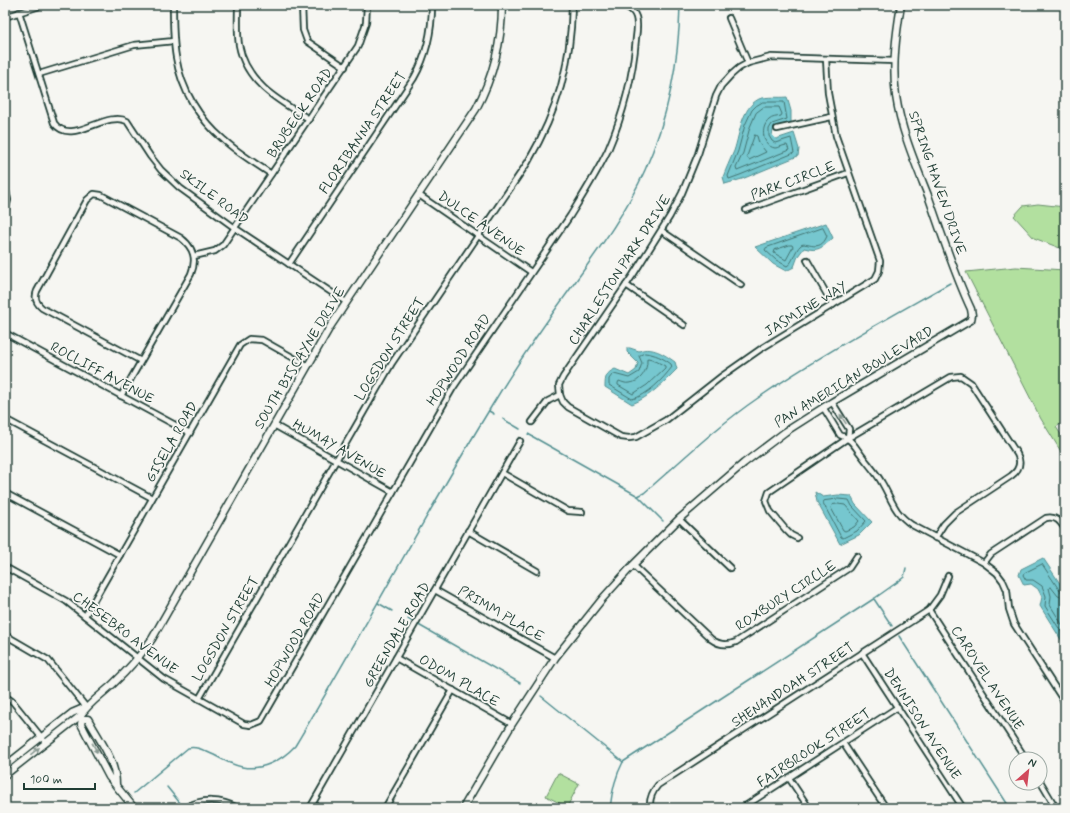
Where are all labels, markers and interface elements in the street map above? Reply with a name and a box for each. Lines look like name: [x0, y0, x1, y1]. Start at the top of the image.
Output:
street label: BRUBECK ROAD: [263, 64, 337, 162]
street label: FLORIBANNA STREET: [315, 68, 411, 198]
street label: SPRING HAVEN DRIVE: [904, 109, 970, 257]
street label: PARK CIRCLE: [748, 157, 838, 205]
street label: SKILE ROAD: [176, 165, 252, 229]
street label: DULCE AVENUE: [434, 187, 528, 261]
street label: CHARLESTON PARK DRIVE: [565, 191, 676, 349]
street label: JASMINE WAY: [761, 277, 851, 341]
street label: SOUTH BISCAYNE DRIVE: [250, 283, 350, 432]
street label: LOGSDON STREET: [351, 294, 429, 404]
street label: HOPWOOD ROAD: [423, 311, 495, 409]
street label: PAN AMERICAN BOULEVARD: [771, 322, 937, 432]
street label: ROCLIFF AVENUE: [47, 338, 157, 408]
street label: GISELA ROAD: [142, 398, 202, 486]
one-way arrow: [839, 413, 846, 425]
street label: HUMAY AVENUE: [289, 415, 389, 483]
street label: ROXBURY CIRCLE: [732, 557, 840, 635]
street label: LOGSDON STREET: [189, 573, 263, 685]
street label: GREENDALE ROAD: [359, 579, 435, 691]
street label: PRIMM PLACE: [455, 582, 547, 646]
street label: CHESEBRO AVENUE: [69, 588, 181, 678]
street label: HOPWOOD ROAD: [261, 590, 329, 690]
street label: CAROVEL AVENUE: [947, 622, 1027, 734]
street label: SHENANDOAH STREET: [728, 639, 858, 731]
street label: ODOM PLACE: [415, 651, 503, 711]
street label: DENNISON AVENUE: [879, 665, 965, 783]
street label: FAIRBROOK STREET: [754, 704, 874, 792]
one-way arrow: [91, 742, 98, 754]
one-way arrow: [30, 747, 41, 755]
north arrow: [1008, 751, 1048, 791]
text: N: [1026, 755, 1039, 771]
scale bar: [24, 765, 95, 791]
text: 100 m: [30, 772, 62, 788]

